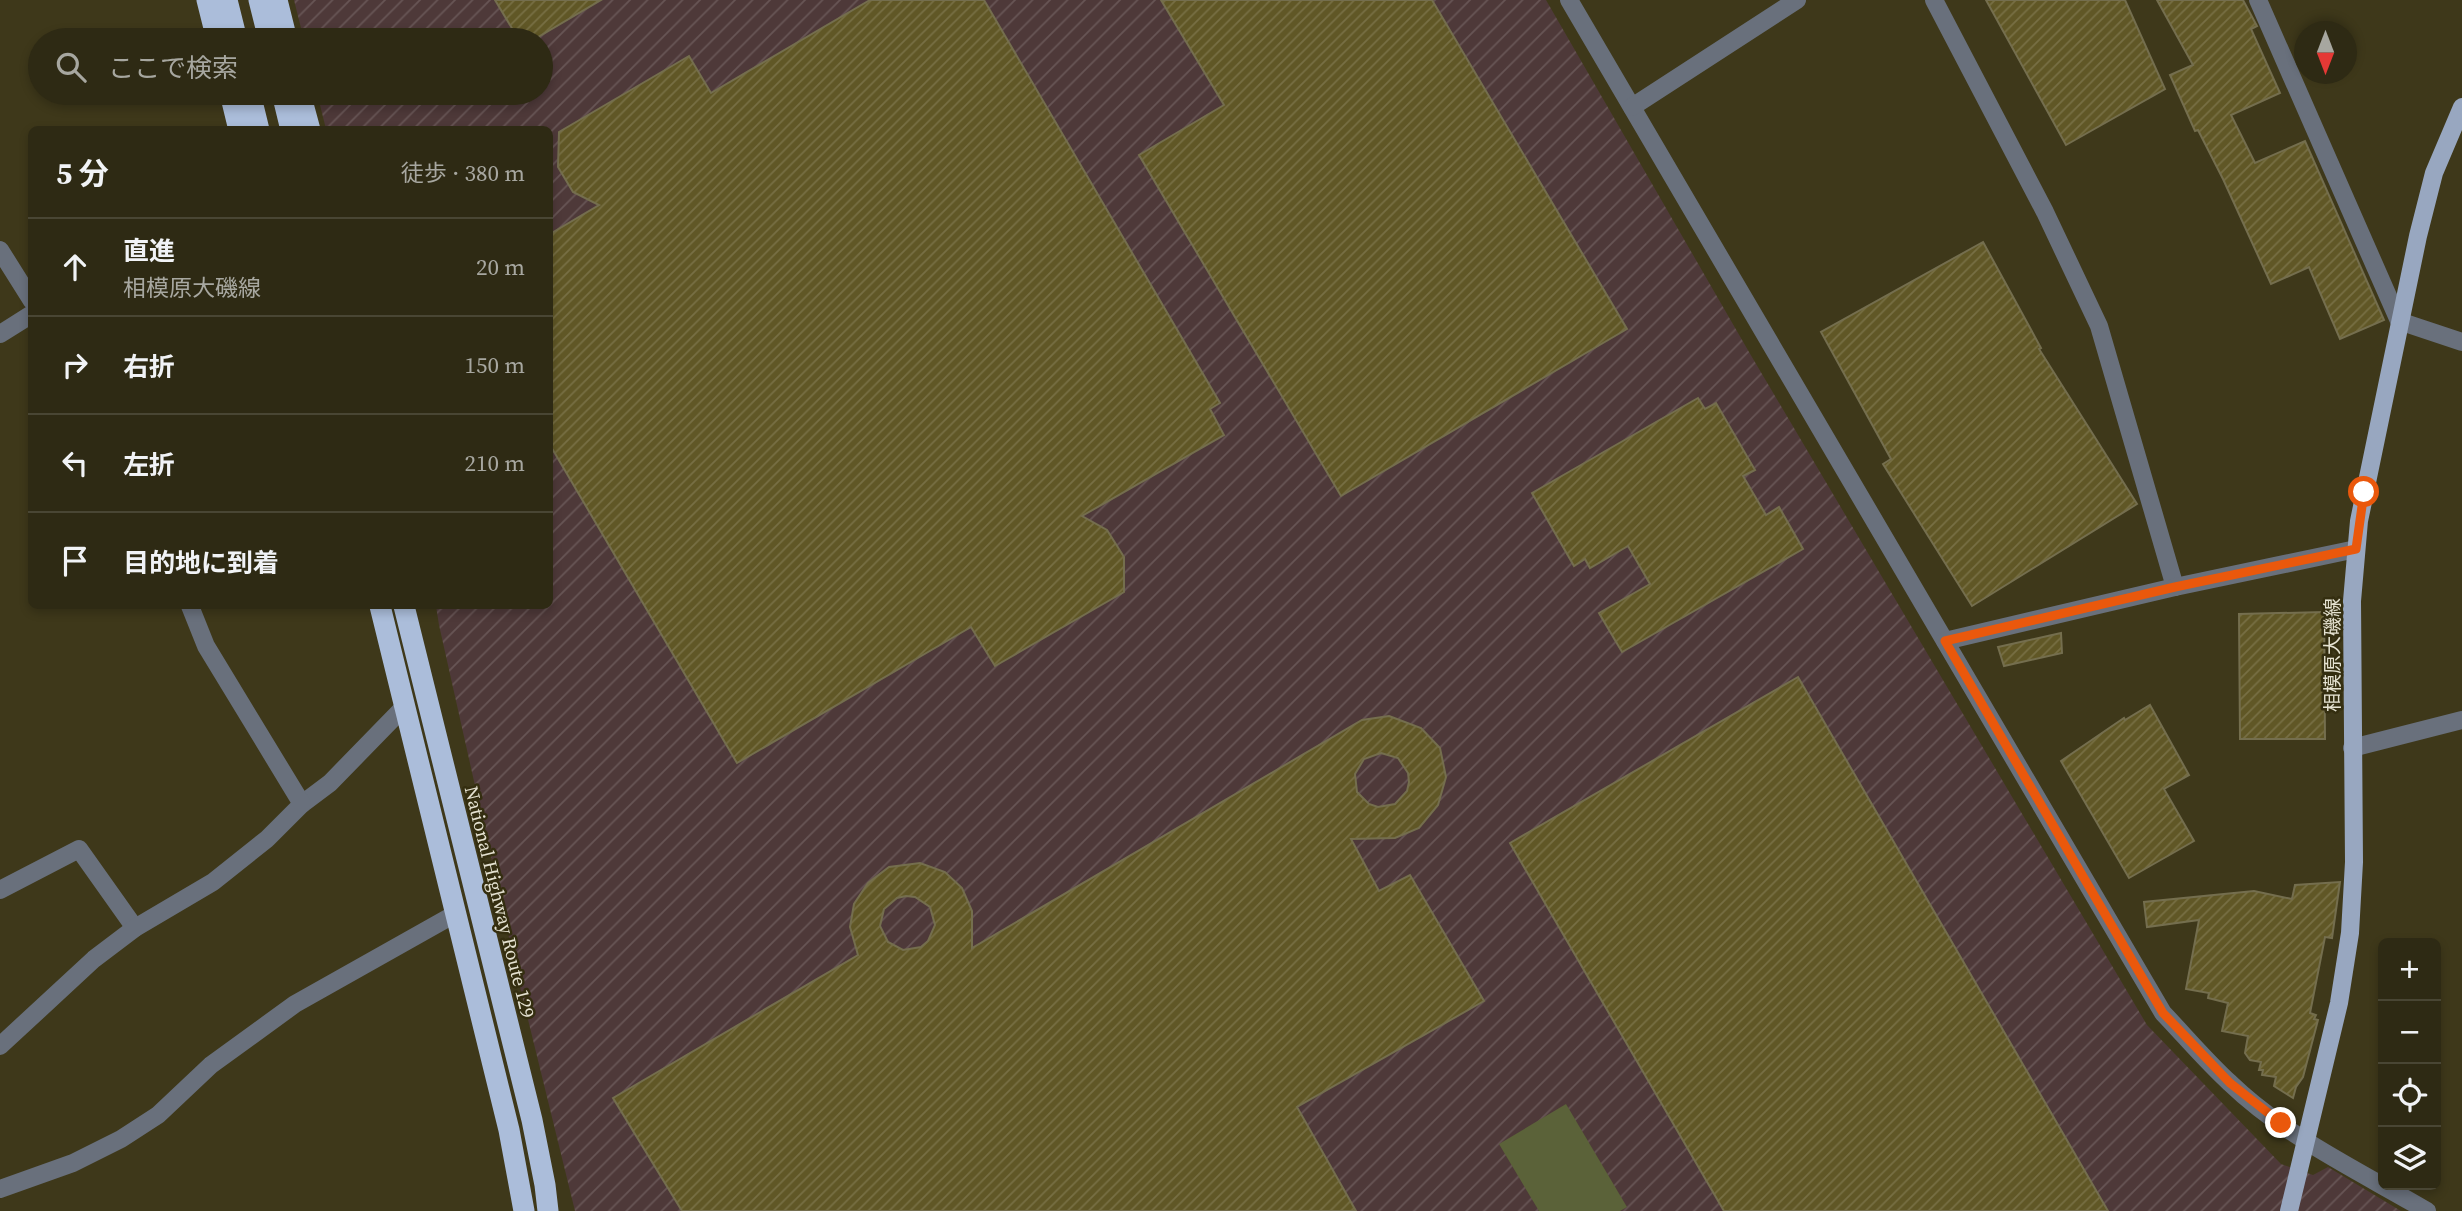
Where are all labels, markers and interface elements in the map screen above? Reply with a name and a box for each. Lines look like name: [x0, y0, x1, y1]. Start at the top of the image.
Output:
north arrow: [2294, 21, 2357, 84]
search box: [28, 28, 553, 105]
icon: search: [52, 48, 90, 86]
text: ここで検索: [108, 50, 238, 86]
text: 5 分: [56, 153, 109, 194]
text: 徒歩 · 380 m: [401, 157, 525, 189]
text: 直進: [123, 233, 175, 269]
icon: ahead: [56, 248, 94, 286]
text: 20 m: [476, 251, 525, 283]
text: 相模原大磯線: [123, 272, 261, 304]
icon: right: [56, 346, 94, 384]
text: 右折: [123, 349, 175, 385]
text: 150 m: [464, 349, 525, 381]
icon: left: [56, 444, 94, 482]
text: 左折: [123, 447, 175, 483]
text: 210 m: [464, 447, 525, 479]
route start: [2348, 476, 2379, 507]
icon: arrive: [56, 542, 94, 580]
text: 目的地に到着: [123, 545, 279, 581]
street label: 相模原大磯線: [2319, 598, 2345, 712]
street label: National Highway Route 129: [459, 783, 541, 1021]
map controls: [2378, 938, 2441, 1190]
button: +: [2378, 938, 2441, 1001]
button: −: [2378, 1001, 2441, 1064]
button: locate: [2378, 1064, 2441, 1127]
route end: [2265, 1107, 2296, 1138]
button: layers: [2378, 1127, 2441, 1190]

